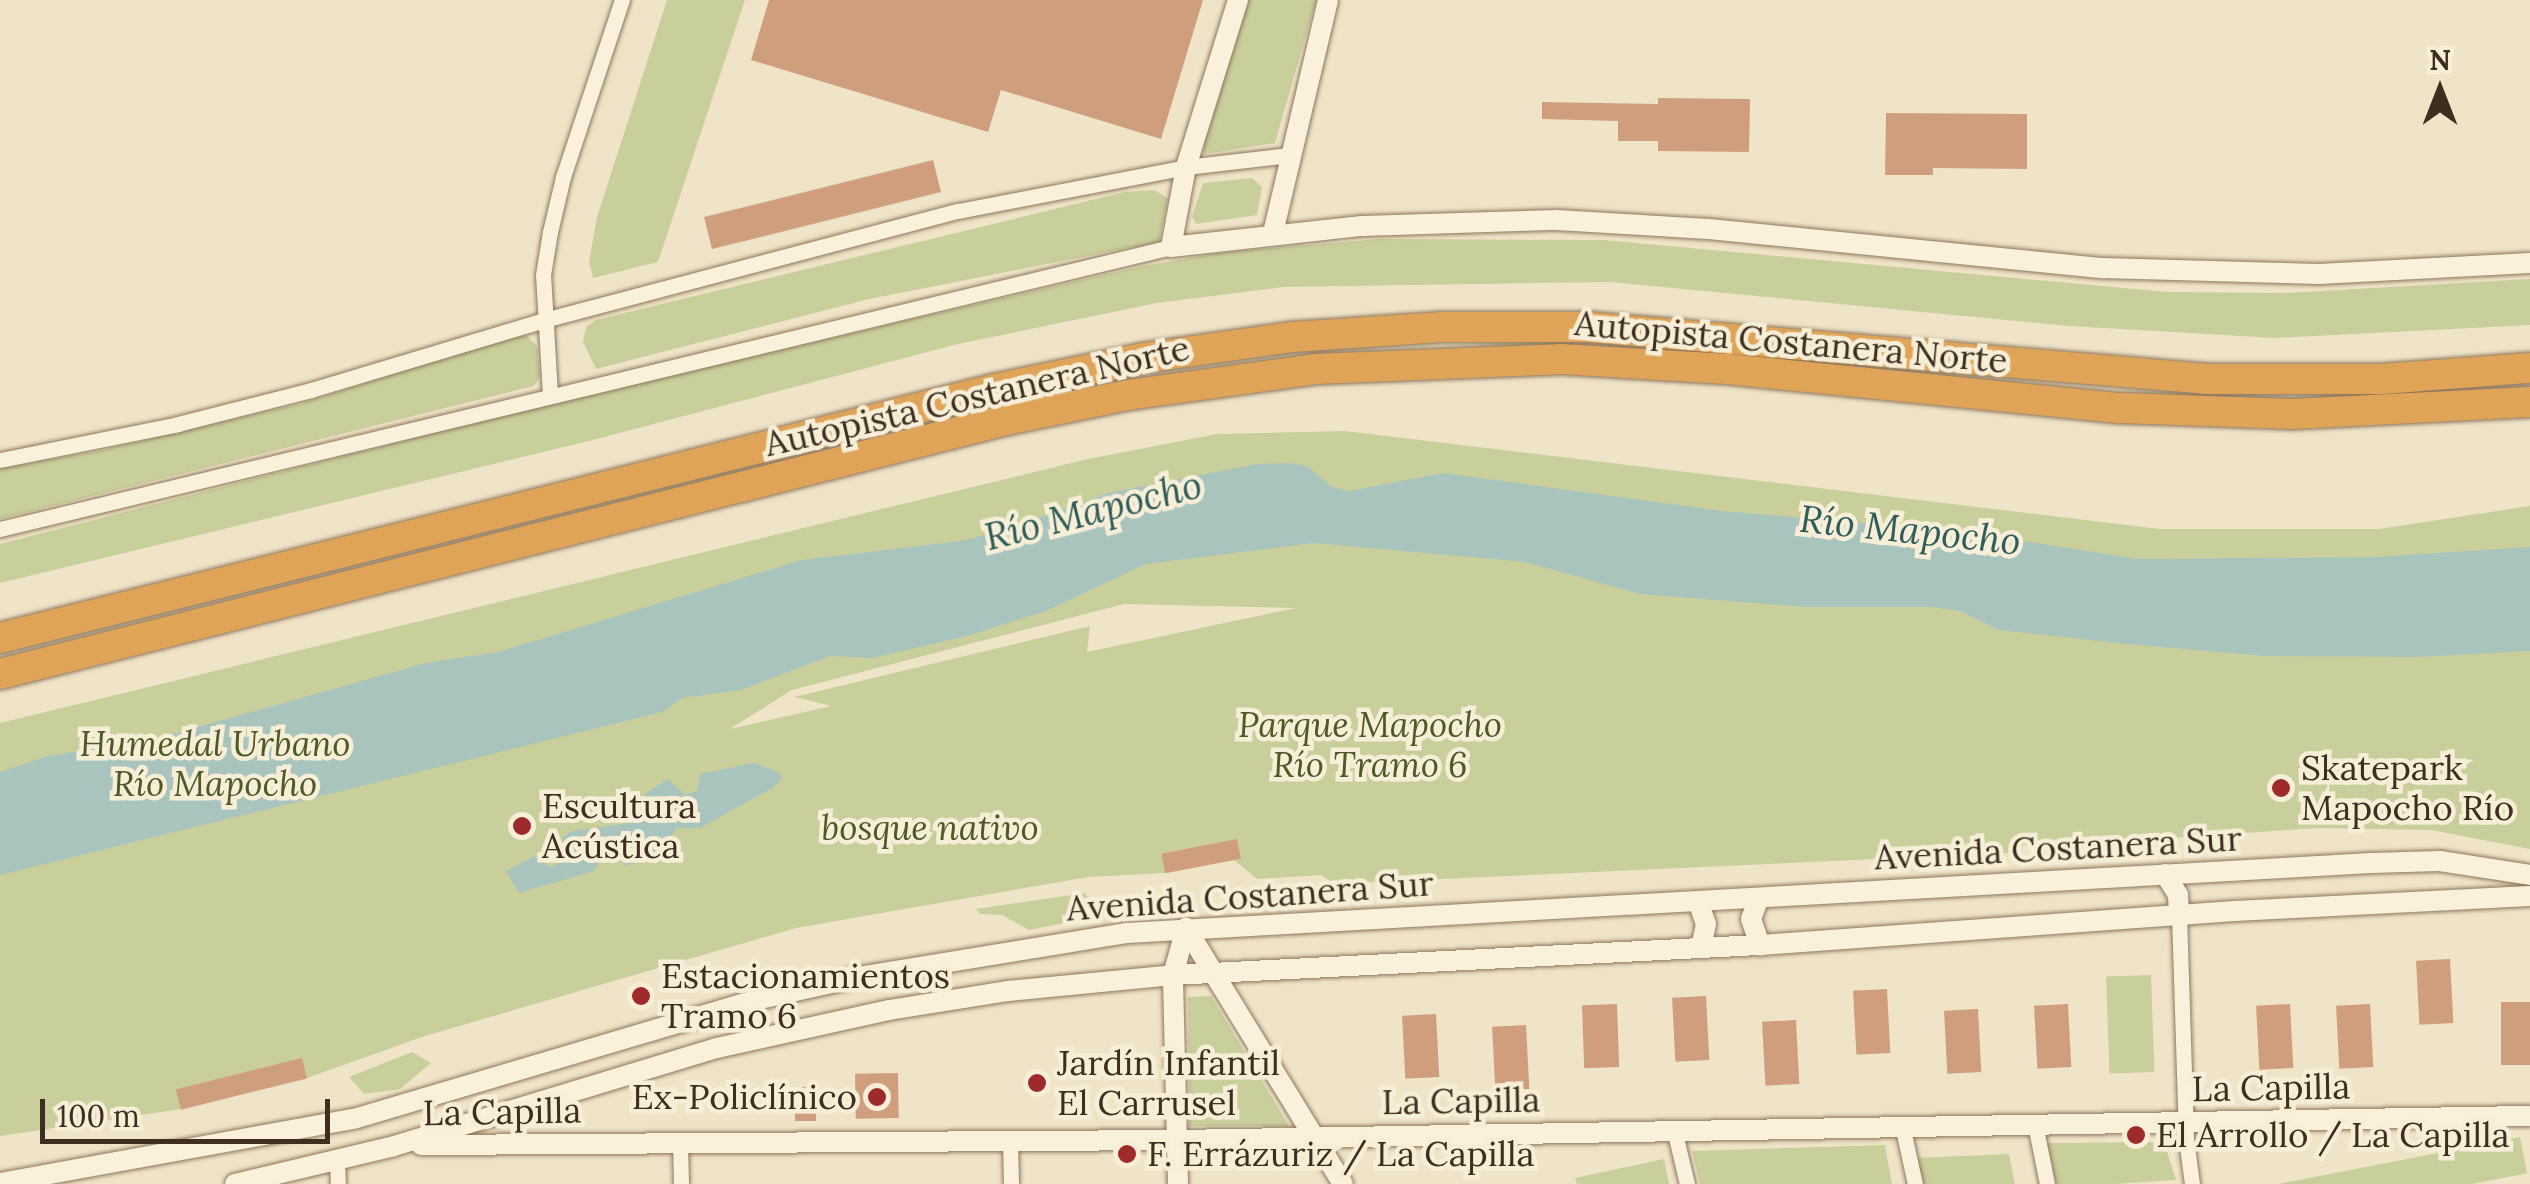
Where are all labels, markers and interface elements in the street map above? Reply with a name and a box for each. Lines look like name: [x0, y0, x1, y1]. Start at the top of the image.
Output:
north arrow: [2390, 40, 2490, 140]
text: N: [2429, 42, 2451, 78]
street label: Autopista Costanera Norte: [1573, 302, 2009, 382]
street label: Autopista Costanera Norte: [761, 327, 1193, 465]
water label: Río Mapocho: [980, 462, 1206, 560]
water label: Río Mapocho: [1797, 496, 2023, 564]
park label: Parque Mapocho Río Tramo 6: [1238, 704, 1502, 786]
park label: Humedal Urbano Río Mapocho: [79, 723, 351, 805]
place label: Skatepark Mapocho Río: [2301, 747, 2514, 829]
marker: Skatepark Mapocho Río: [2270, 777, 2292, 799]
place label: Escultura Acústica: [542, 785, 696, 867]
park label: bosque nativo: [821, 807, 1039, 849]
marker: Escultura Acústica: [511, 815, 533, 837]
street label: Avenida Costanera Sur: [1873, 817, 2243, 879]
street label: Avenida Costanera Sur: [1065, 862, 1435, 930]
place label: Estacionamientos Tramo 6: [661, 955, 950, 1037]
marker: Estacionamientos Tramo 6: [630, 985, 652, 1007]
place label: Jardín Infantil El Carrusel: [1057, 1042, 1280, 1124]
street label: La Capilla: [2191, 1066, 2351, 1110]
marker: Jardín Infantil El Carrusel: [1026, 1072, 1048, 1094]
place label: Ex-Policlínico: [632, 1076, 857, 1118]
scale bar: [45, 1079, 335, 1141]
street label: La Capilla: [1381, 1079, 1541, 1123]
marker: Ex-Policlínico: [866, 1086, 888, 1108]
street label: La Capilla: [422, 1090, 582, 1134]
text: 100 m: [57, 1097, 140, 1135]
place label: El Arrollo / La Capilla: [2156, 1114, 2510, 1156]
marker: El Arrollo / La Capilla: [2125, 1124, 2147, 1146]
place label: F. Errázuriz / La Capilla: [1147, 1133, 1535, 1175]
marker: F. Errázuriz / La Capilla: [1116, 1143, 1138, 1165]

